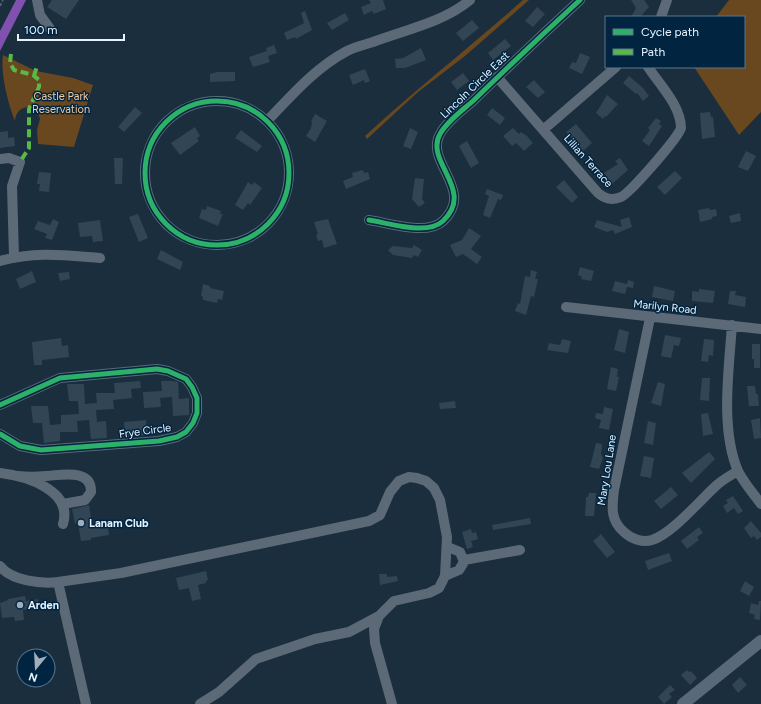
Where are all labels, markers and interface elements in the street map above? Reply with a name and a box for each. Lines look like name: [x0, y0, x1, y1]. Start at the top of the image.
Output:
scale bar: [18, 16, 124, 42]
legend: [605, 16, 745, 68]
text: 100 m: [24, 23, 58, 37]
text: Cycle path: [641, 25, 699, 39]
text: Path: [641, 45, 665, 59]
street label: Lincoln Circle East: [438, 49, 512, 121]
park label: Castle Park Reservation: [32, 90, 90, 116]
street label: Lillian Terrace: [561, 132, 615, 190]
street label: Marilyn Road: [633, 297, 697, 317]
street label: Frye Circle: [118, 421, 172, 441]
street label: Mary Lou Lane: [595, 434, 619, 506]
place label: Lanam Club: [89, 517, 149, 530]
marker: Lanam Club: [76, 518, 86, 528]
place label: Arden: [28, 599, 59, 612]
marker: Arden: [15, 600, 25, 610]
north arrow: [16, 648, 56, 688]
text: N: [27, 670, 39, 685]

